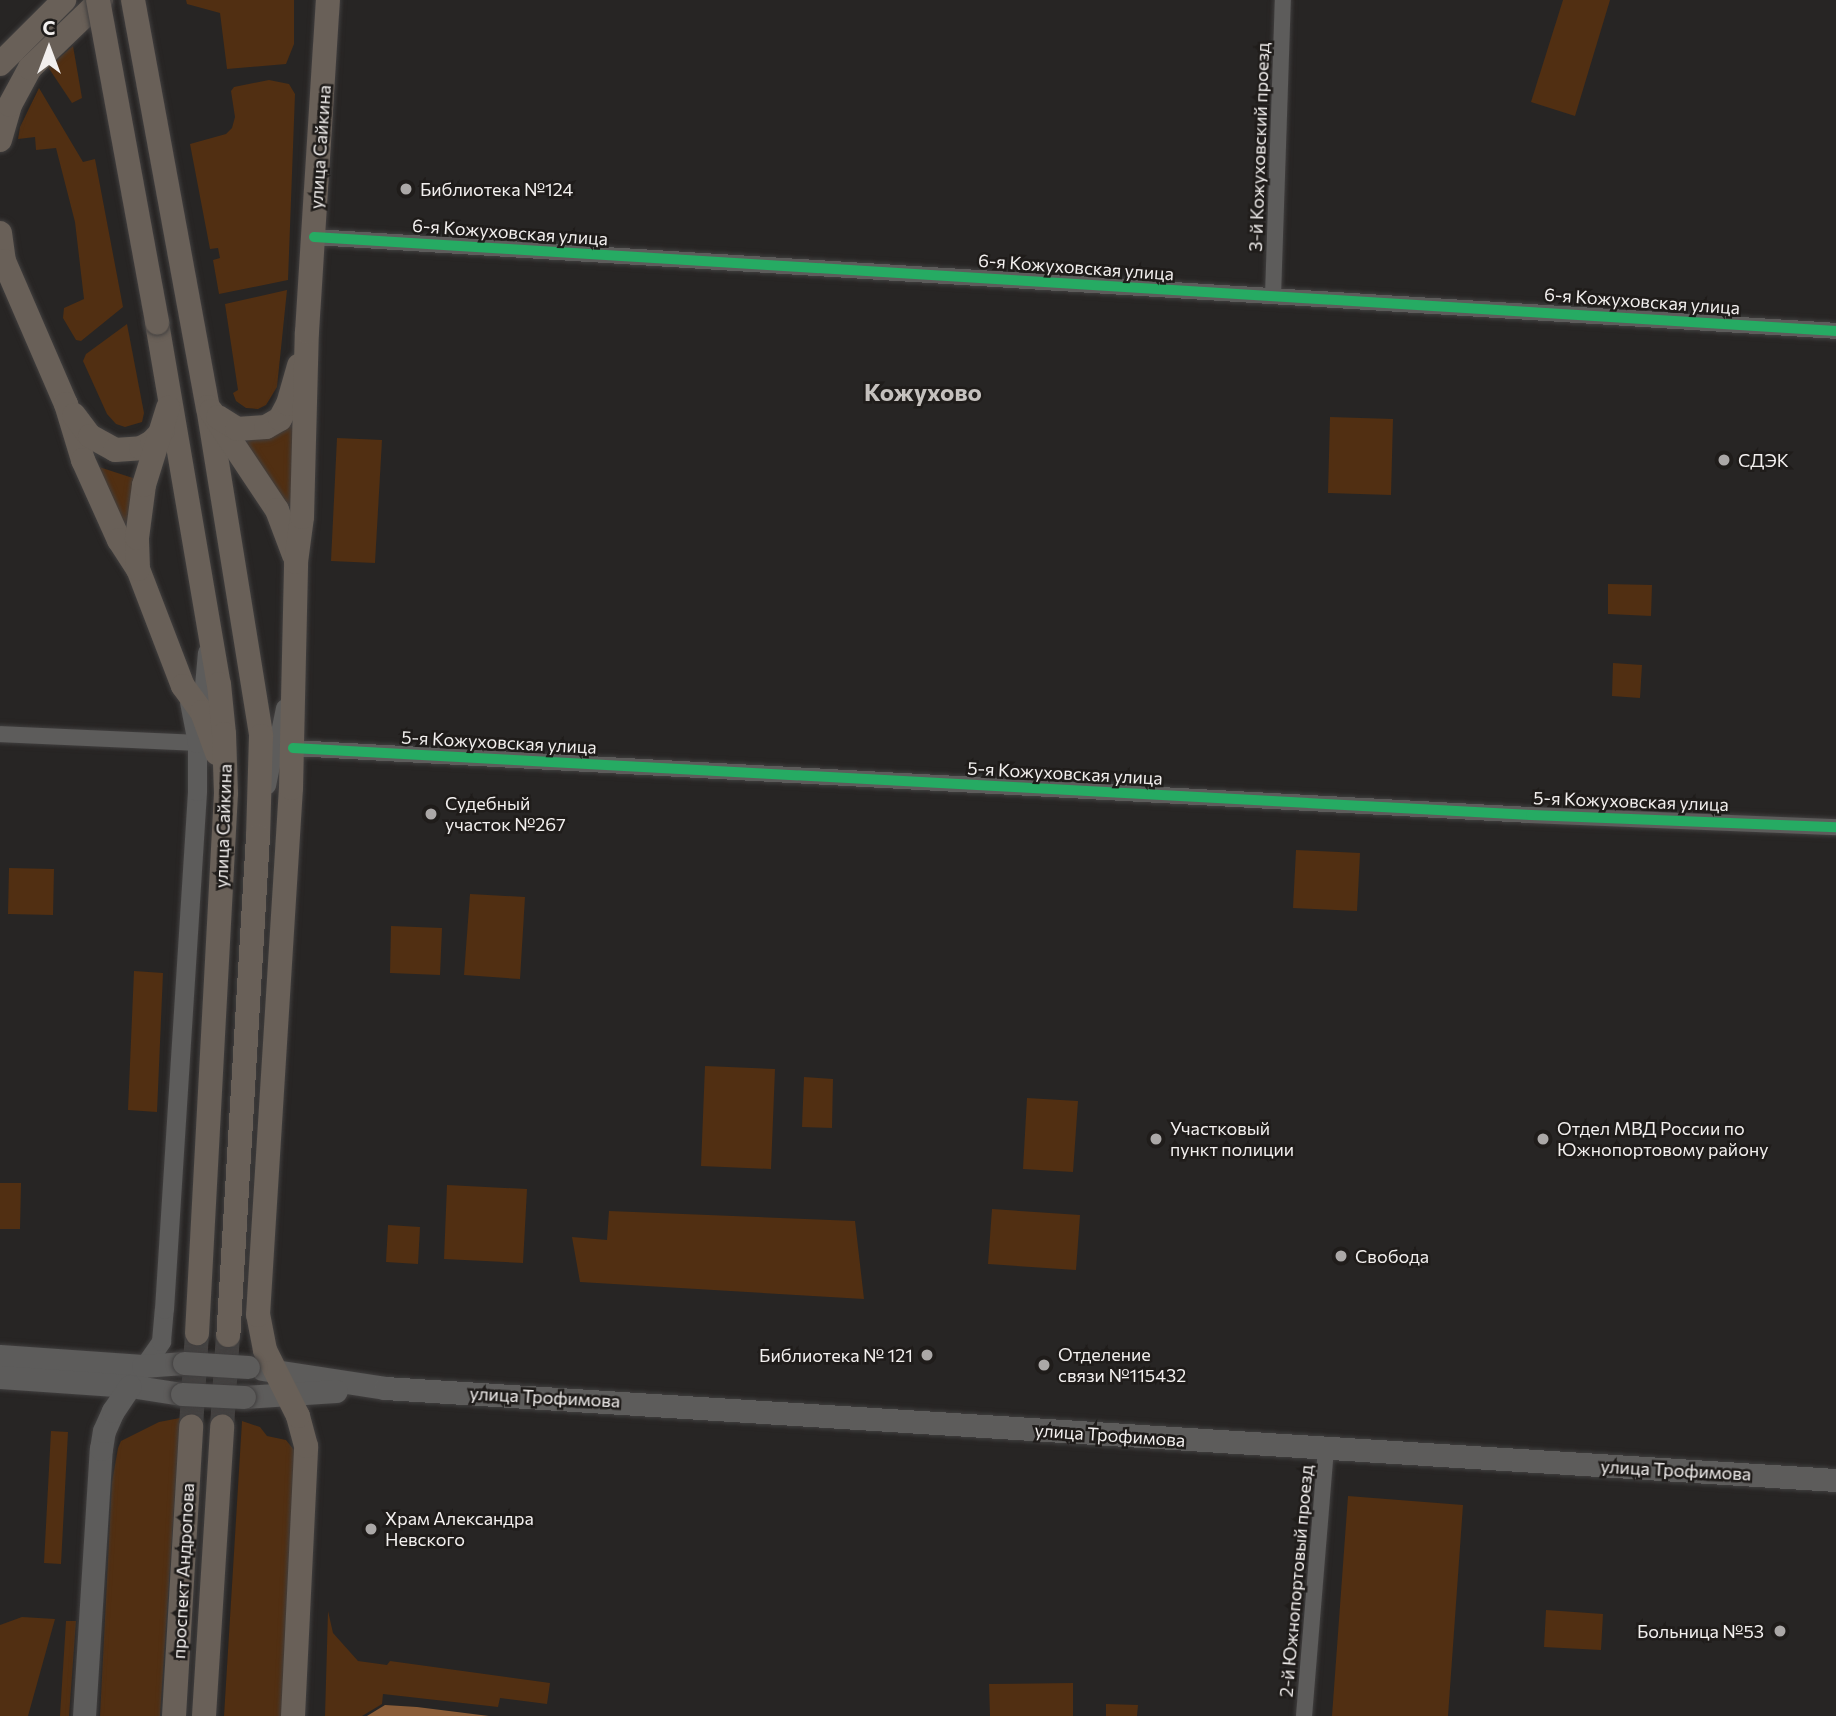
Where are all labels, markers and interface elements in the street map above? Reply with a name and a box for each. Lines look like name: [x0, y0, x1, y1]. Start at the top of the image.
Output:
north arrow: [14, 14, 84, 84]
text: С: [43, 16, 56, 39]
street label: 3-й Кожуховский проезд: [1245, 42, 1273, 252]
street label: улица Сайкина: [305, 84, 335, 210]
place label: Библиотека №124: [420, 178, 573, 200]
marker: Библиотека №124: [398, 181, 414, 197]
street label: 6-я Кожуховская улица: [411, 214, 609, 250]
street label: 6-я Кожуховская улица: [977, 249, 1175, 285]
street label: 6-я Кожуховская улица: [1543, 283, 1741, 319]
district label: Кожухово: [864, 378, 982, 406]
place label: СДЭК: [1738, 449, 1789, 471]
marker: СДЭК: [1716, 452, 1732, 468]
street label: 5-я Кожуховская улица: [401, 726, 597, 758]
street label: 5-я Кожуховская улица: [967, 757, 1163, 789]
street label: улица Сайкина: [210, 764, 236, 888]
street label: 5-я Кожуховская улица: [1533, 787, 1729, 815]
place label: Судебный участок №267: [445, 793, 566, 836]
marker: Судебный участок №267: [423, 806, 439, 822]
place label: Участковый пункт полиции: [1170, 1118, 1294, 1160]
place label: Отдел МВД России по Южнопортовому району: [1557, 1118, 1769, 1160]
marker: Участковый пункт полиции: [1148, 1131, 1164, 1147]
marker: Отдел МВД России по Южнопортовому району: [1535, 1131, 1551, 1147]
place label: Свобода: [1355, 1245, 1429, 1267]
marker: Свобода: [1333, 1248, 1349, 1264]
place label: Библиотека № 121: [759, 1344, 913, 1366]
place label: Отделение связи №115432: [1058, 1344, 1186, 1386]
marker: Библиотека № 121: [919, 1347, 935, 1363]
marker: Отделение связи №115432: [1036, 1357, 1052, 1373]
street label: улица Трофимова: [469, 1382, 621, 1412]
street label: улица Трофимова: [1034, 1419, 1186, 1451]
street label: улица Трофимова: [1600, 1455, 1752, 1485]
street label: 2-й Южнопортовый проезд: [1275, 1464, 1317, 1698]
street label: проспект Андропова: [168, 1483, 198, 1659]
place label: Храм Александра Невского: [385, 1508, 534, 1550]
marker: Храм Александра Невского: [363, 1521, 379, 1537]
place label: Больница №53: [1637, 1620, 1764, 1642]
marker: Больница №53: [1770, 1621, 1790, 1641]

